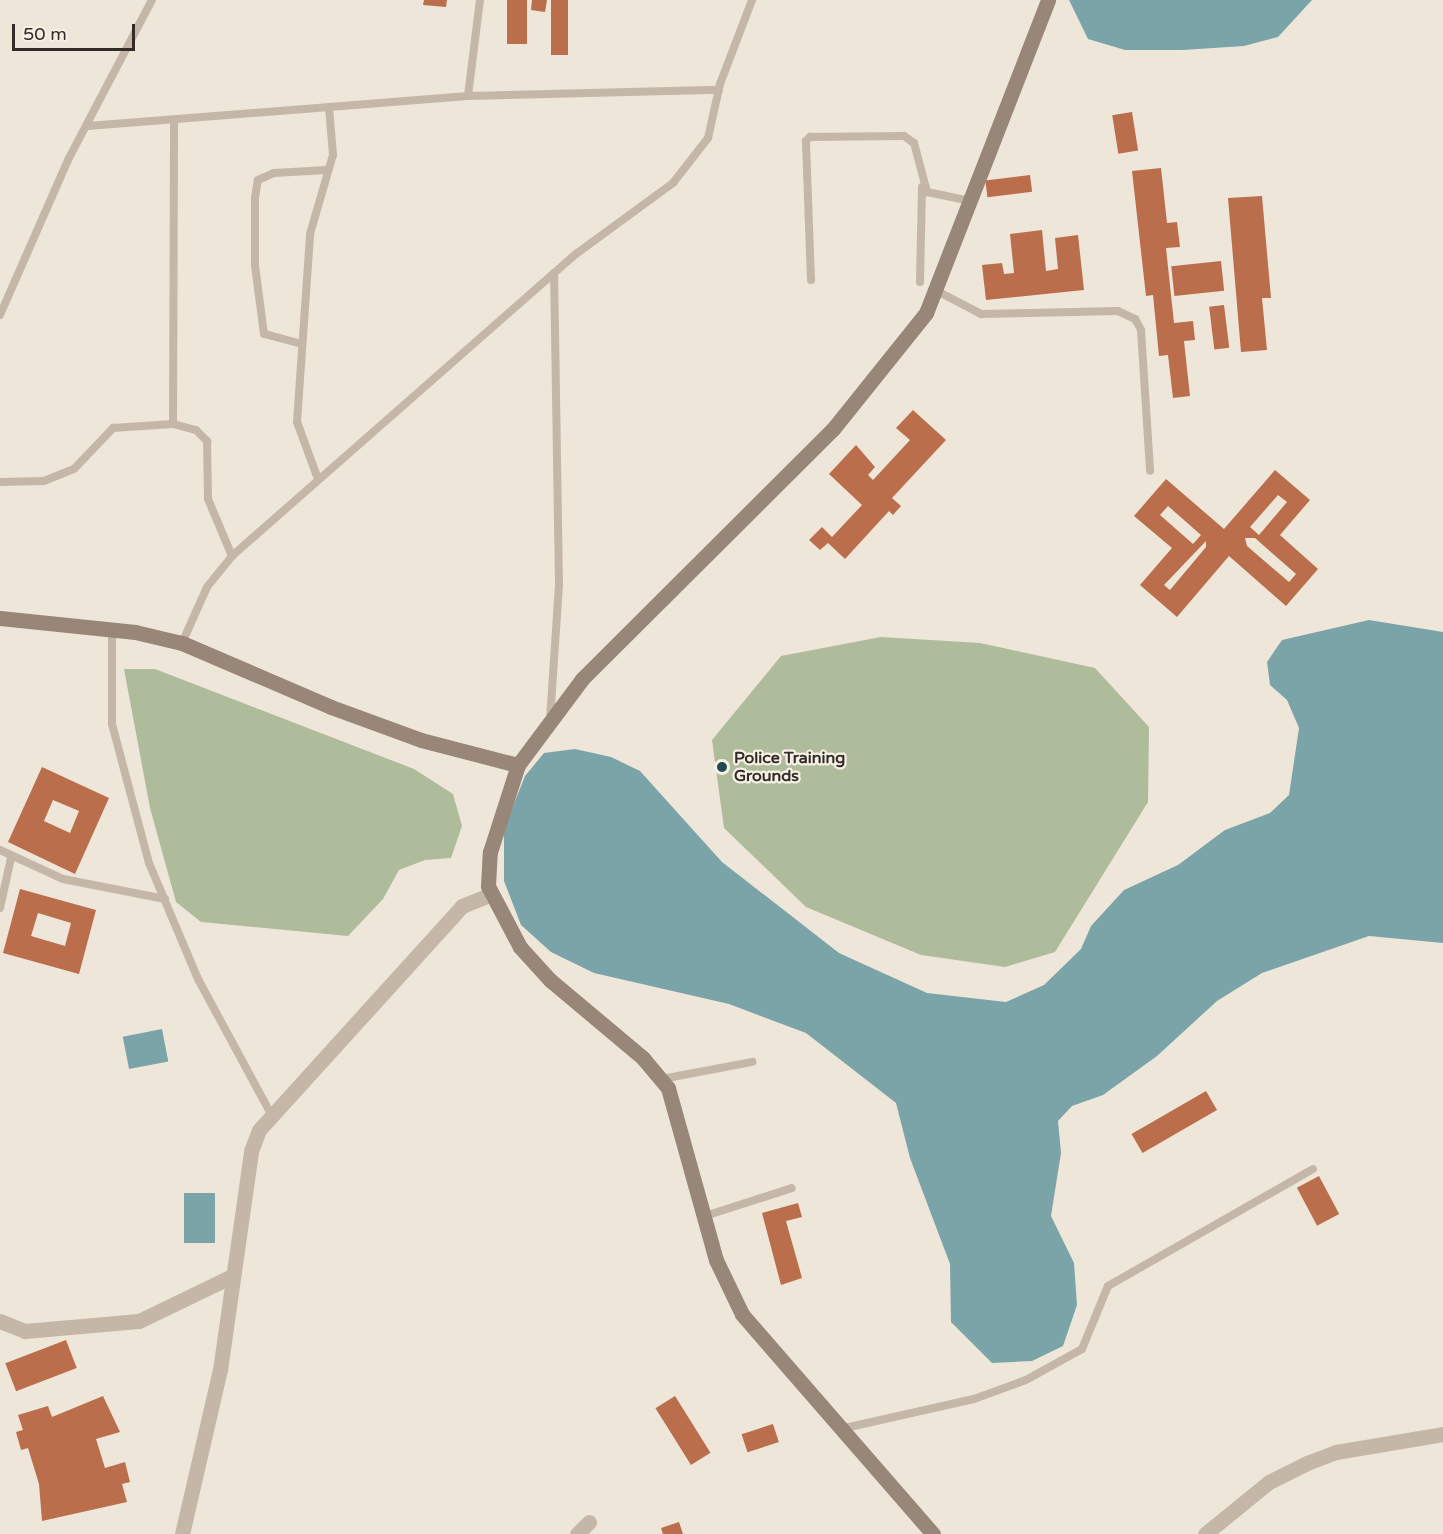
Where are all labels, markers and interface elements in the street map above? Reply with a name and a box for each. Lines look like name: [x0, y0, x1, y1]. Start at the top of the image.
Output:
scale bar: [15, 12, 138, 50]
text: 50 m: [23, 23, 67, 45]
place label: Police Training Grounds: [734, 748, 845, 786]
marker: Police Training Grounds: [715, 760, 729, 774]

